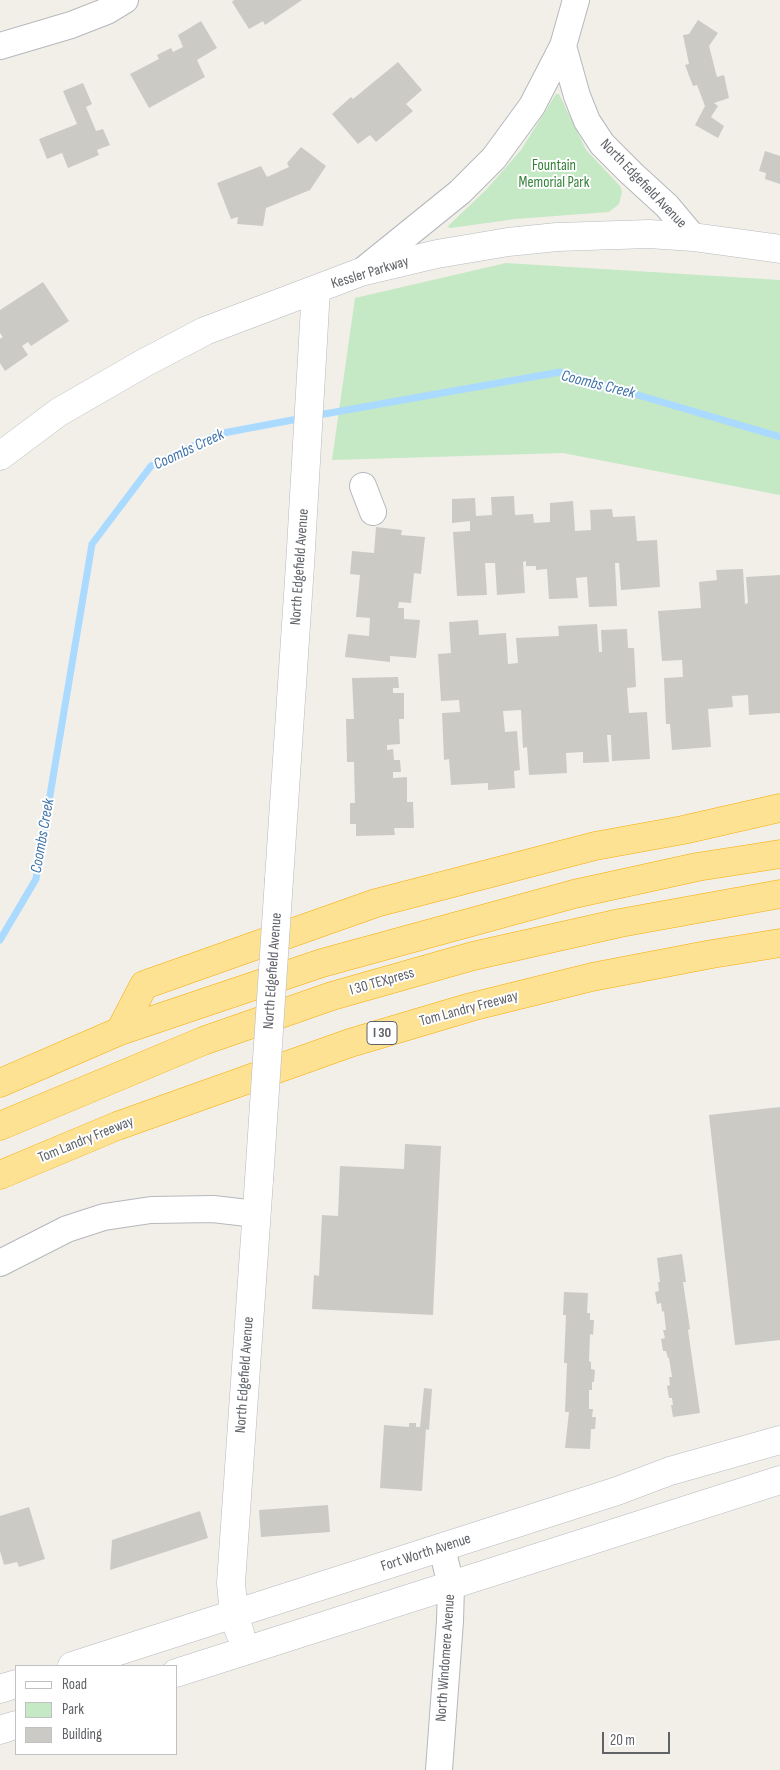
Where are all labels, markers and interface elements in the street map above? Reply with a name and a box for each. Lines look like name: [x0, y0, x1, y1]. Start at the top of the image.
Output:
street label: North Edgefield Avenue: [596, 136, 690, 232]
park label: Fountain Memorial Park: [519, 157, 589, 192]
street label: Kessler Parkway: [329, 253, 411, 293]
water label: Coombs Creek: [559, 367, 637, 403]
water label: Coombs Creek: [151, 425, 227, 475]
street label: North Edgefield Avenue: [287, 508, 313, 626]
water label: Coombs Creek: [27, 797, 59, 875]
street label: North Edgefield Avenue: [260, 912, 286, 1030]
street label: I 30 TEXpress: [348, 964, 416, 1000]
street label: Tom Landry Freeway: [418, 987, 520, 1031]
road number: I 30: [367, 1021, 397, 1044]
street label: Tom Landry Freeway: [36, 1113, 136, 1167]
street label: North Edgefield Avenue: [232, 1316, 258, 1434]
street label: Fort Worth Avenue: [379, 1530, 473, 1576]
street label: North Windomere Avenue: [433, 1594, 459, 1722]
legend: [15, 1665, 178, 1755]
text: Road: [62, 1675, 87, 1694]
text: Park: [62, 1700, 84, 1719]
scale bar: [605, 1722, 672, 1754]
text: Building: [62, 1725, 102, 1744]
text: 20 m: [610, 1731, 635, 1750]

